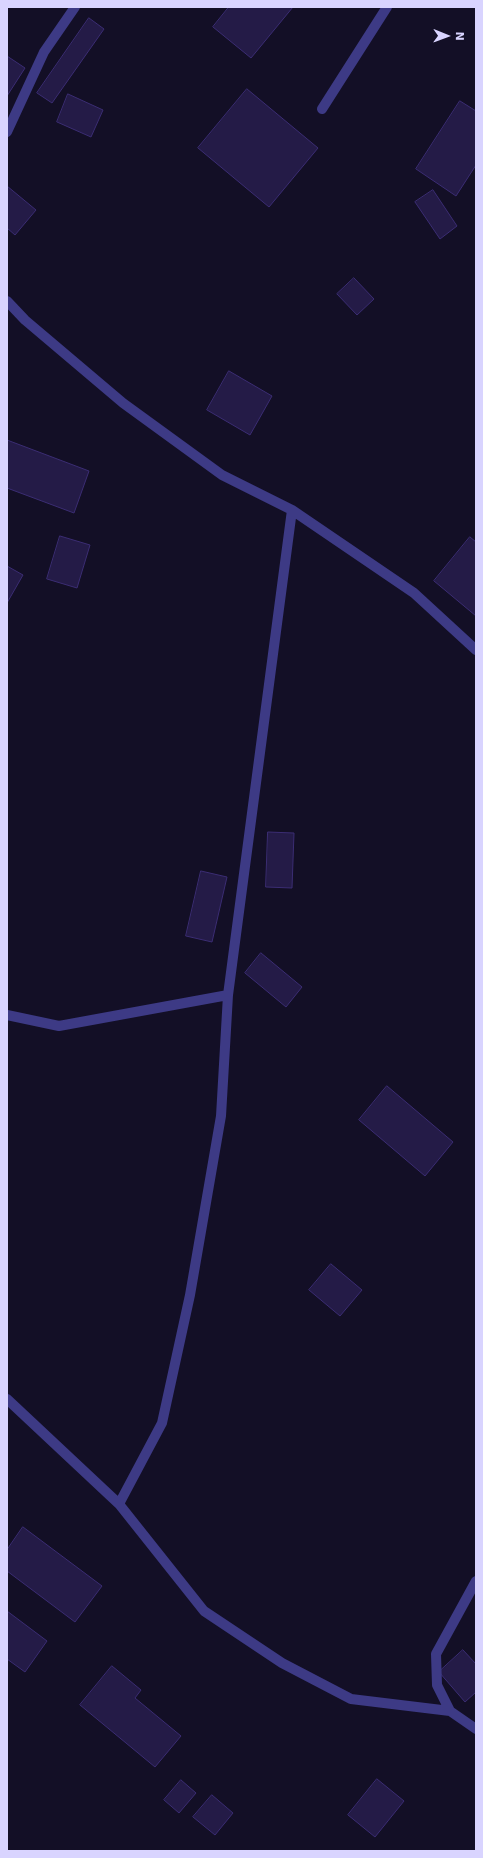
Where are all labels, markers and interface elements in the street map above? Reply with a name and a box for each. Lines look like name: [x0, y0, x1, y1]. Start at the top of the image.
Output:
north arrow: [427, 16, 467, 56]
text: N: [453, 31, 466, 41]

